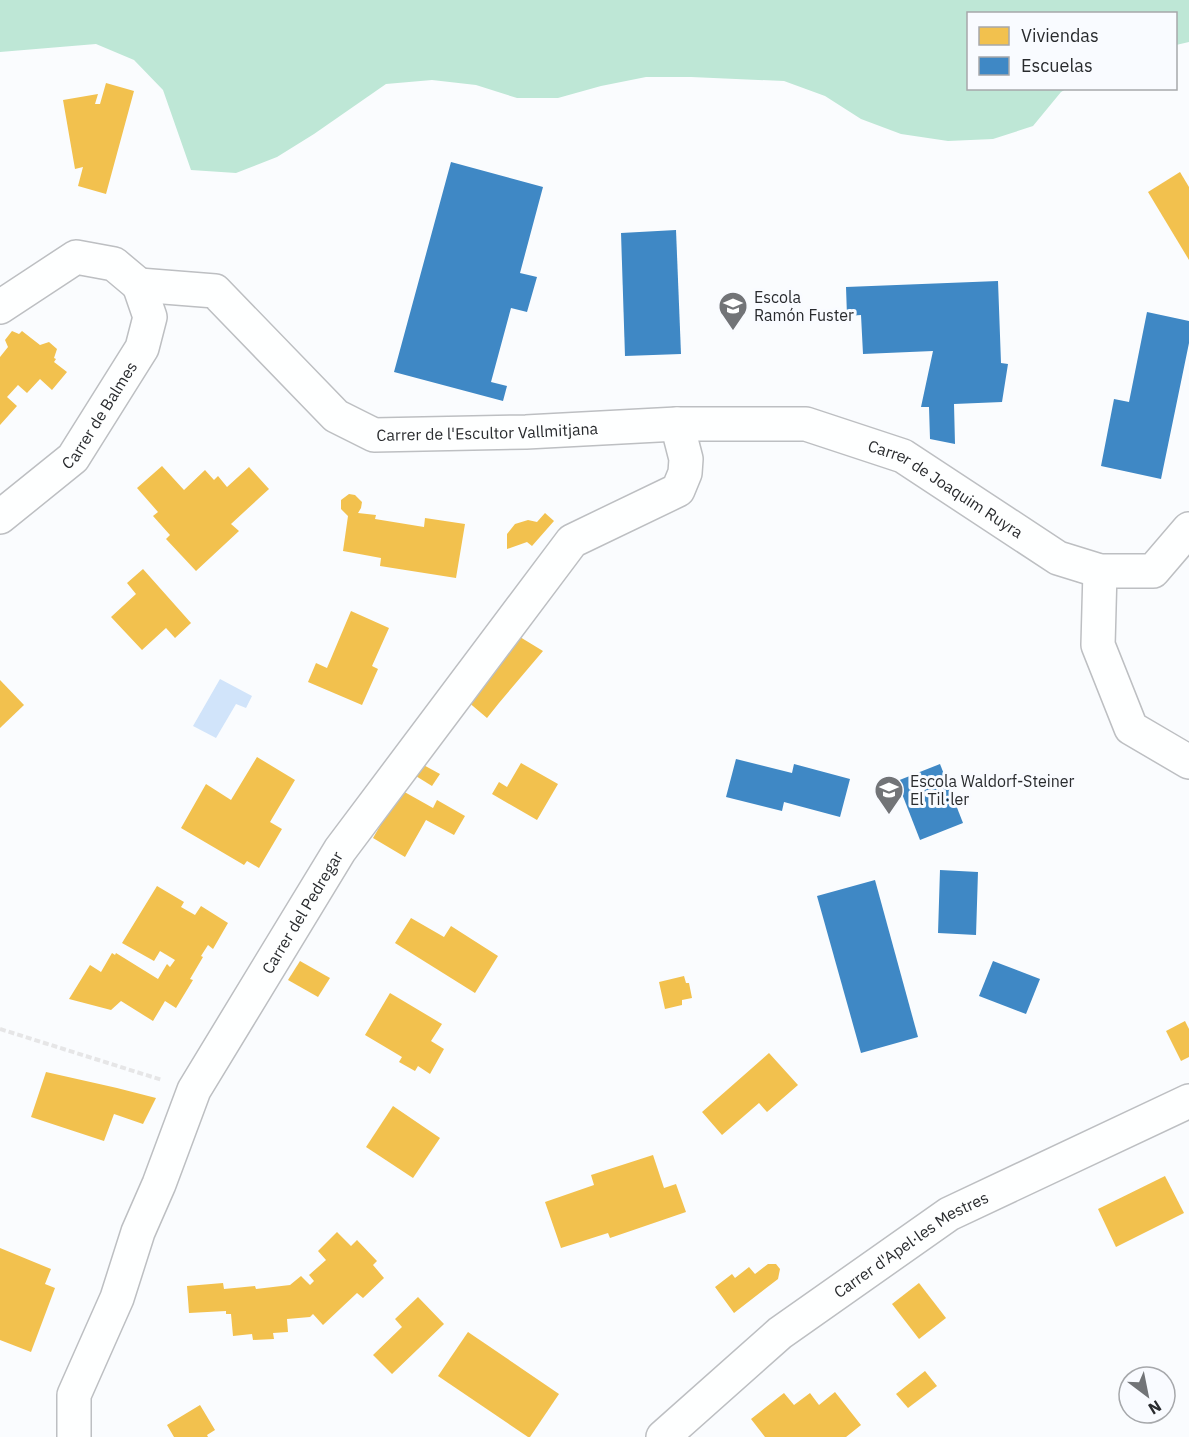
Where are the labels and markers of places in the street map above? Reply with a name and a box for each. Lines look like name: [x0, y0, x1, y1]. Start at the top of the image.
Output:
place label: Escola Ramón Fuster: [754, 287, 854, 325]
school or university icon: Escola Ramón Fuster: [717, 290, 749, 332]
place label: Escola Waldorf-Steiner El Til·ler: [910, 771, 1075, 809]
school or university icon: Escola Waldorf-Steiner El Til·ler: [873, 774, 905, 816]

